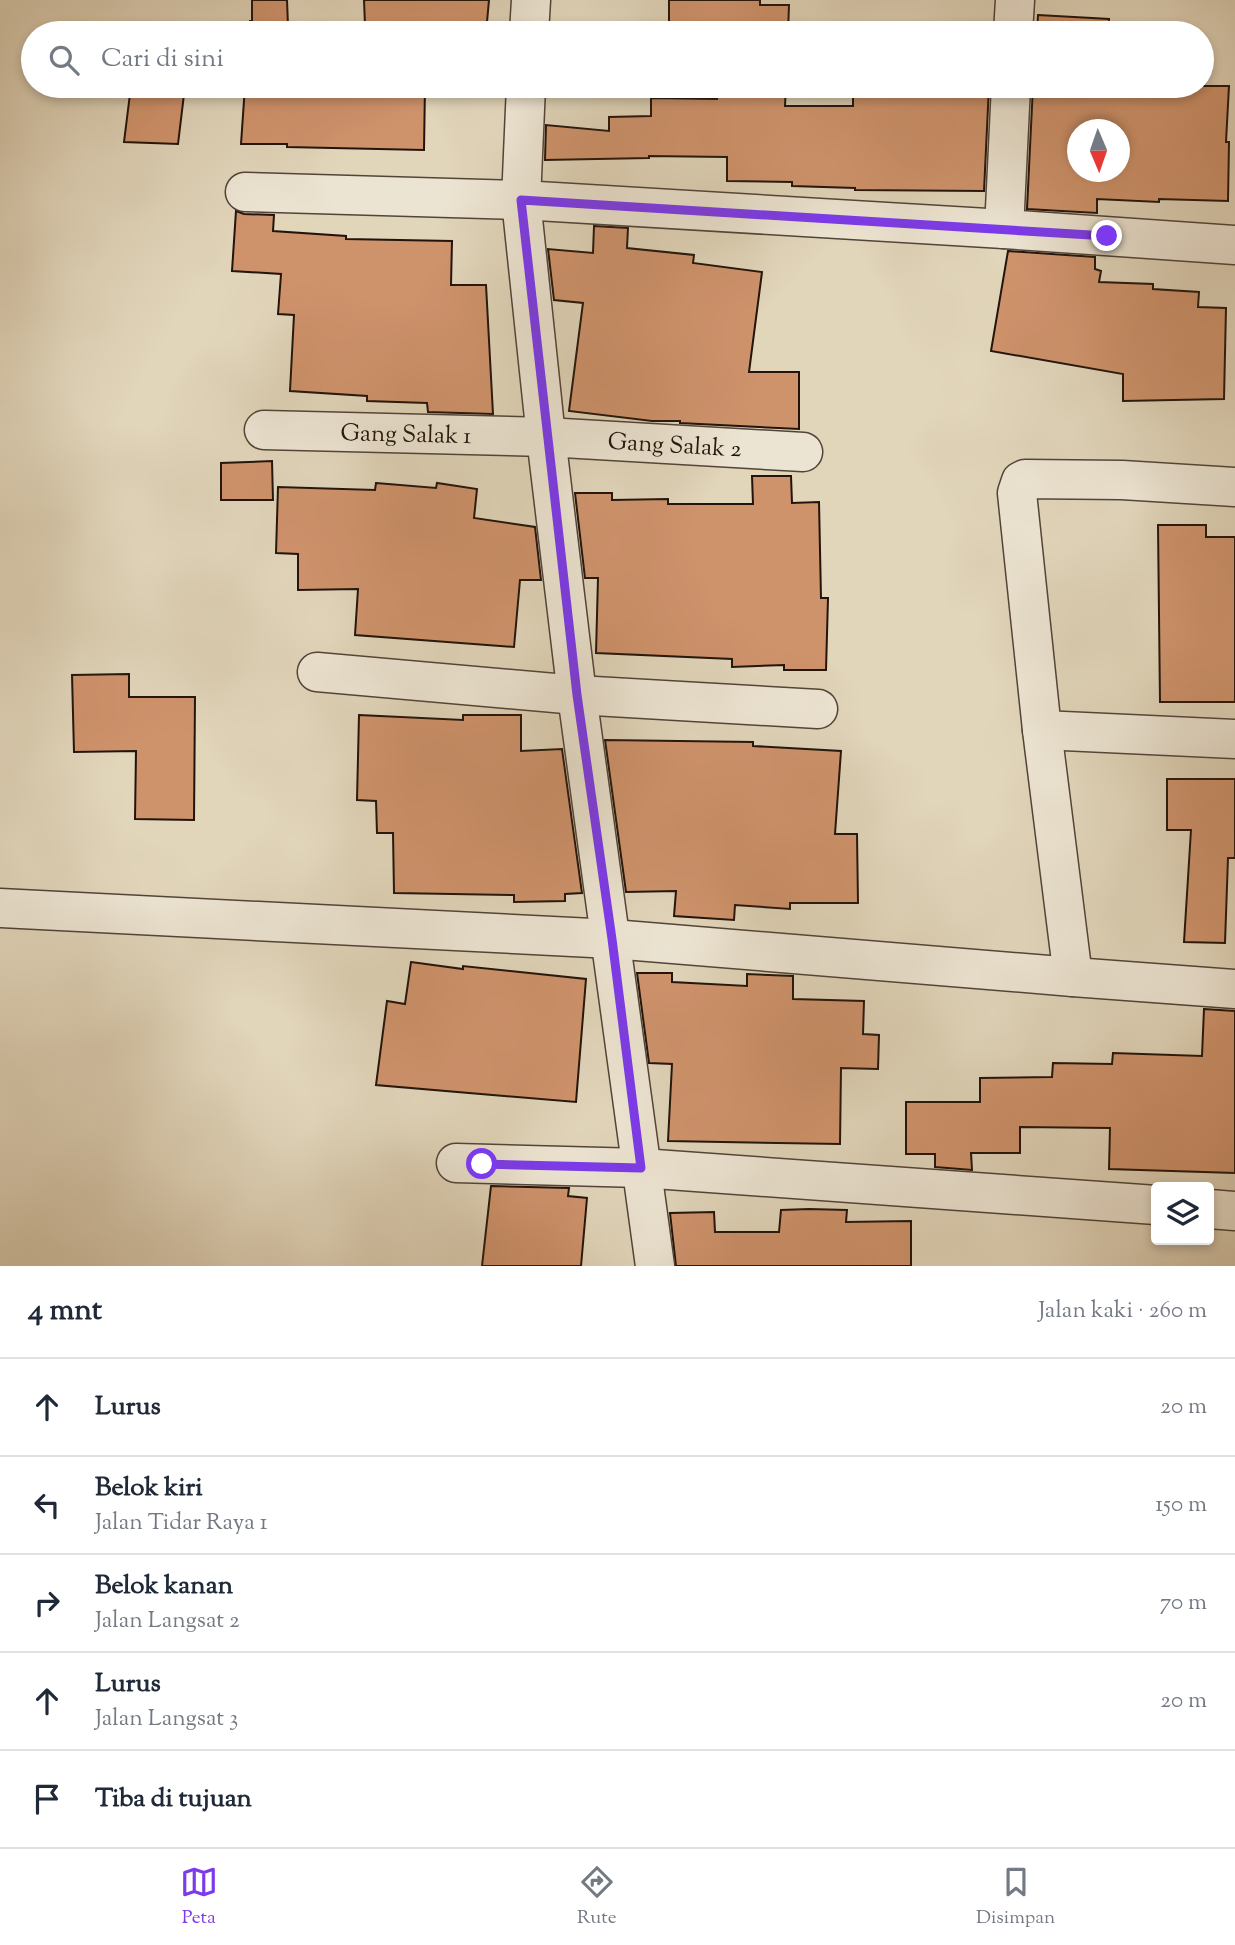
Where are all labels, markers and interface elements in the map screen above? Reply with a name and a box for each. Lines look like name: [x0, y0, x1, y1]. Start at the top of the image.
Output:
search box: [21, 21, 1214, 98]
icon: search: [45, 41, 83, 79]
text: Cari di sini: [101, 41, 224, 78]
north arrow: [1067, 119, 1130, 182]
route end: [1091, 220, 1122, 251]
street label: Gang Salak 1: [340, 417, 472, 454]
street label: Gang Salak 2: [607, 426, 743, 467]
route start: [466, 1148, 497, 1179]
map controls: [1151, 1182, 1214, 1245]
button: layers: [1151, 1182, 1214, 1245]
text: 4 mnt: [28, 1290, 102, 1333]
text: Jalan kaki · 260 m: [1038, 1295, 1207, 1328]
icon: ahead: [28, 1388, 66, 1426]
text: Lurus: [95, 1389, 161, 1426]
text: 20 m: [1160, 1391, 1207, 1424]
text: Belok kiri: [95, 1470, 203, 1507]
icon: left: [28, 1486, 66, 1524]
text: 150 m: [1155, 1489, 1207, 1522]
text: Jalan Tidar Raya 1: [95, 1507, 268, 1540]
text: Belok kanan: [95, 1568, 233, 1605]
icon: right: [28, 1584, 66, 1622]
text: 70 m: [1160, 1587, 1207, 1620]
text: Jalan Langsat 2: [95, 1605, 240, 1638]
text: Lurus: [95, 1666, 161, 1703]
icon: ahead: [28, 1682, 66, 1720]
text: 20 m: [1160, 1685, 1207, 1718]
text: Jalan Langsat 3: [95, 1703, 238, 1736]
icon: arrive: [28, 1780, 66, 1818]
text: Tiba di tujuan: [95, 1781, 252, 1818]
tab: Peta: [180, 1863, 218, 1932]
tab: Rute: [577, 1863, 617, 1932]
tab: Disimpan: [976, 1863, 1055, 1932]

